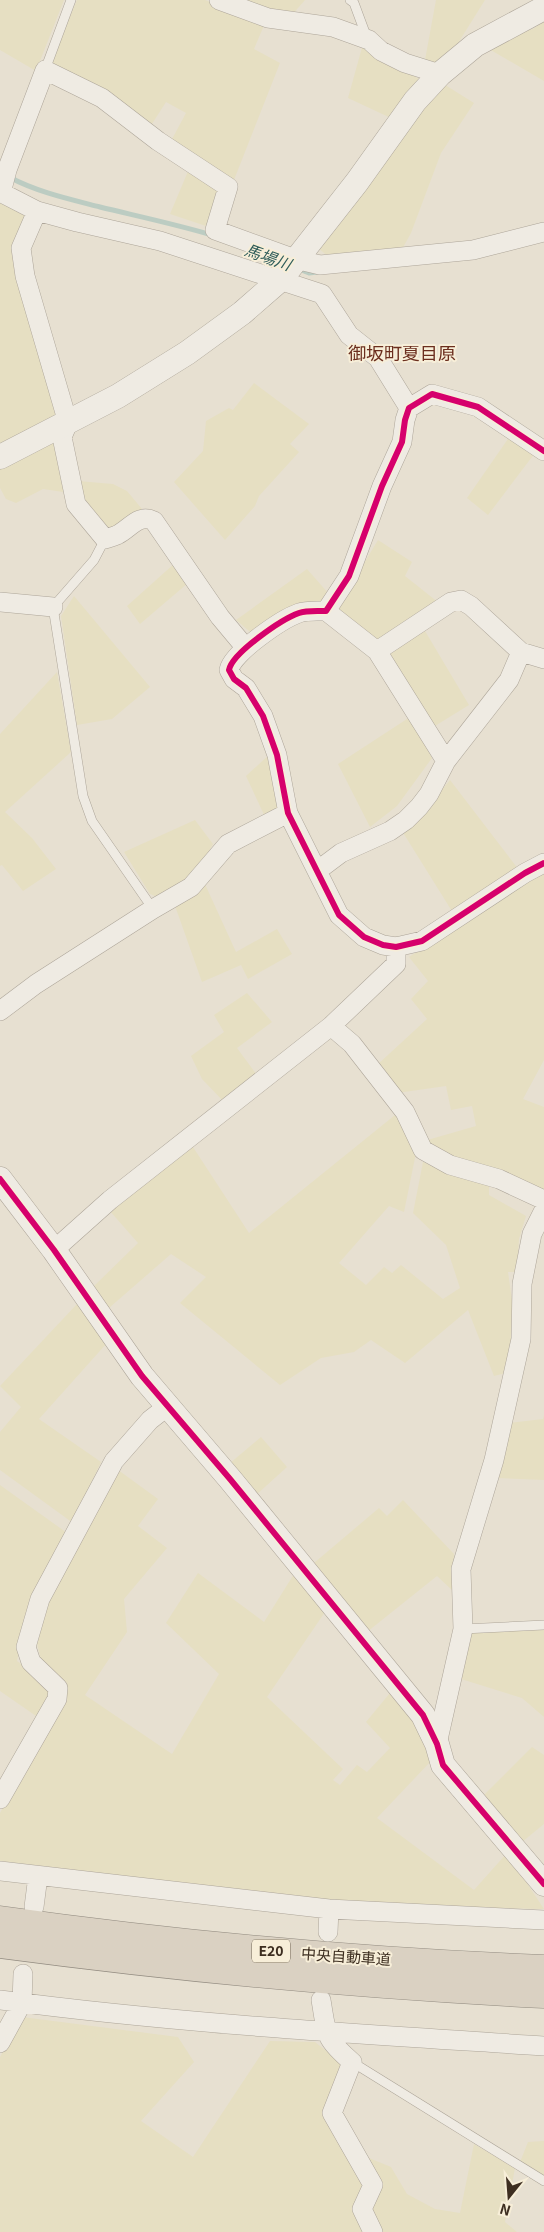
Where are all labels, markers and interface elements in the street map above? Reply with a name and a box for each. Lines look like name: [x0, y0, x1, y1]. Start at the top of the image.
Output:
water label: 馬場川: [242, 237, 297, 276]
district label: 御坂町夏目原: [348, 339, 456, 365]
road number: E20: [252, 1940, 290, 1962]
street label: 中央自動車道: [300, 1942, 392, 1969]
north arrow: [484, 2172, 534, 2222]
text: N: [497, 2199, 513, 2221]

